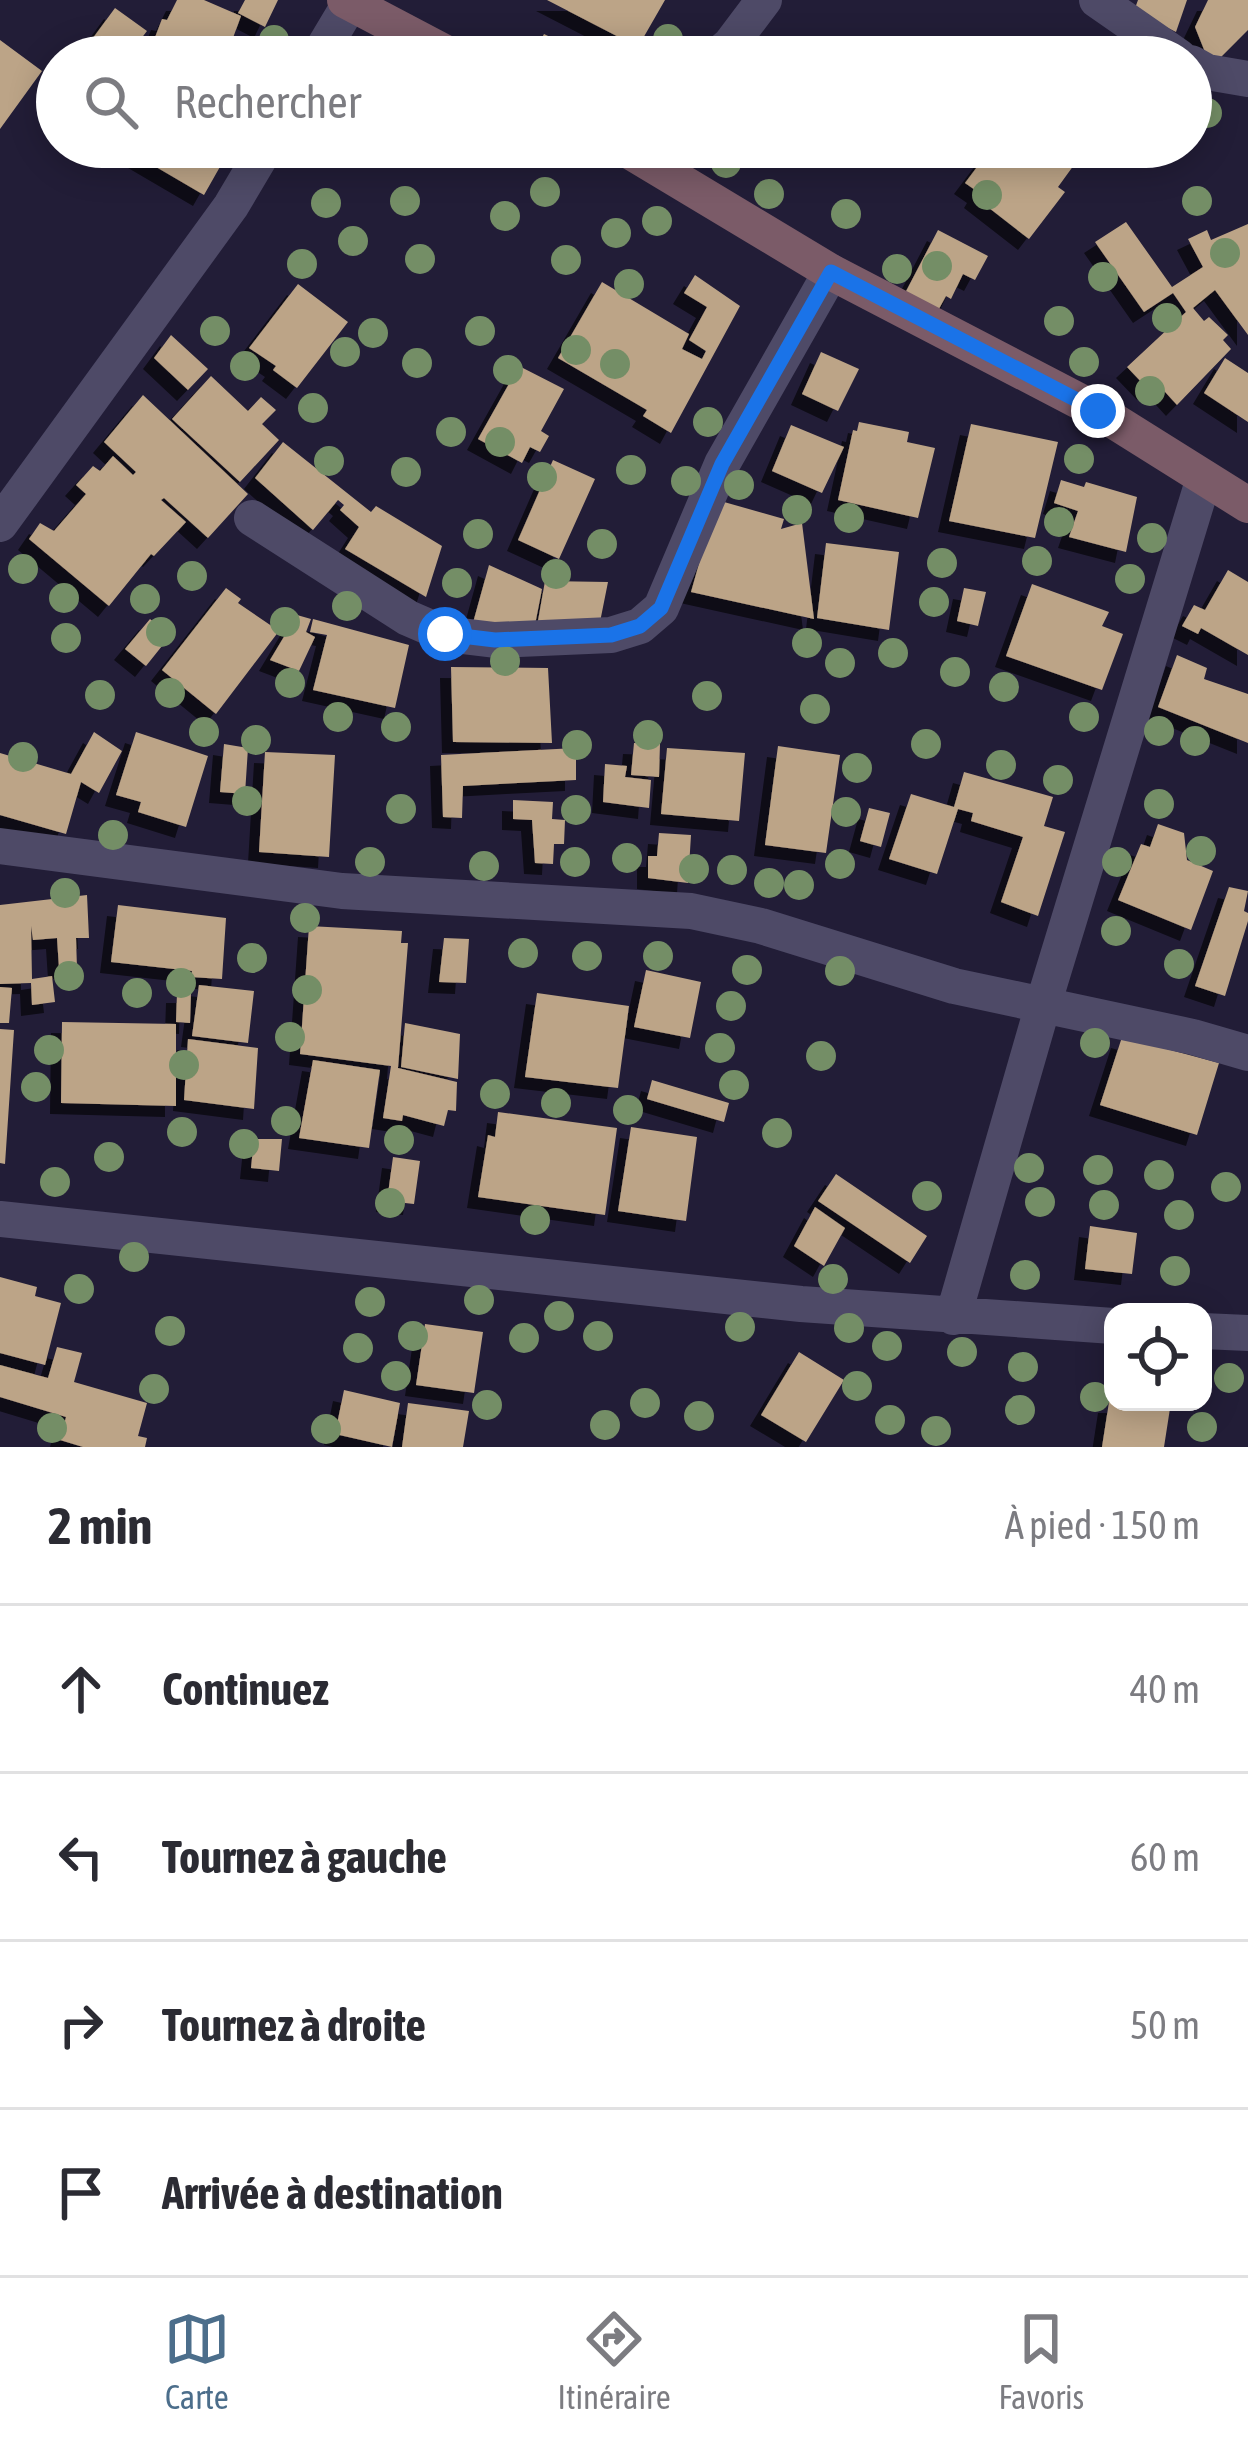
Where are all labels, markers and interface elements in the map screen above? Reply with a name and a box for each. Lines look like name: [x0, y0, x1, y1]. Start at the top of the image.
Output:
search box: [36, 36, 1212, 168]
icon: search: [78, 69, 144, 135]
text: Rechercher: [174, 76, 361, 128]
route end: [1071, 384, 1125, 438]
route start: [418, 607, 472, 661]
map controls: [1104, 1303, 1212, 1411]
button: locate: [1104, 1303, 1212, 1411]
text: 2 min: [48, 1496, 152, 1555]
text: À pied · 150 m: [1005, 1503, 1200, 1547]
icon: ahead: [48, 1656, 114, 1722]
text: Continuez: [162, 1663, 329, 1715]
text: 40 m: [1130, 1667, 1200, 1711]
icon: left: [48, 1824, 114, 1890]
text: Tournez à gauche: [162, 1831, 447, 1883]
text: 60 m: [1130, 1835, 1200, 1879]
icon: right: [48, 1992, 114, 2058]
text: Tournez à droite: [162, 1999, 426, 2051]
text: 50 m: [1130, 2003, 1200, 2047]
icon: arrive: [48, 2160, 114, 2226]
text: Arrivée à destination: [162, 2167, 503, 2219]
tab: Carte: [164, 2306, 230, 2416]
tab: Itinéraire: [558, 2306, 671, 2416]
tab: Favoris: [998, 2306, 1084, 2416]

